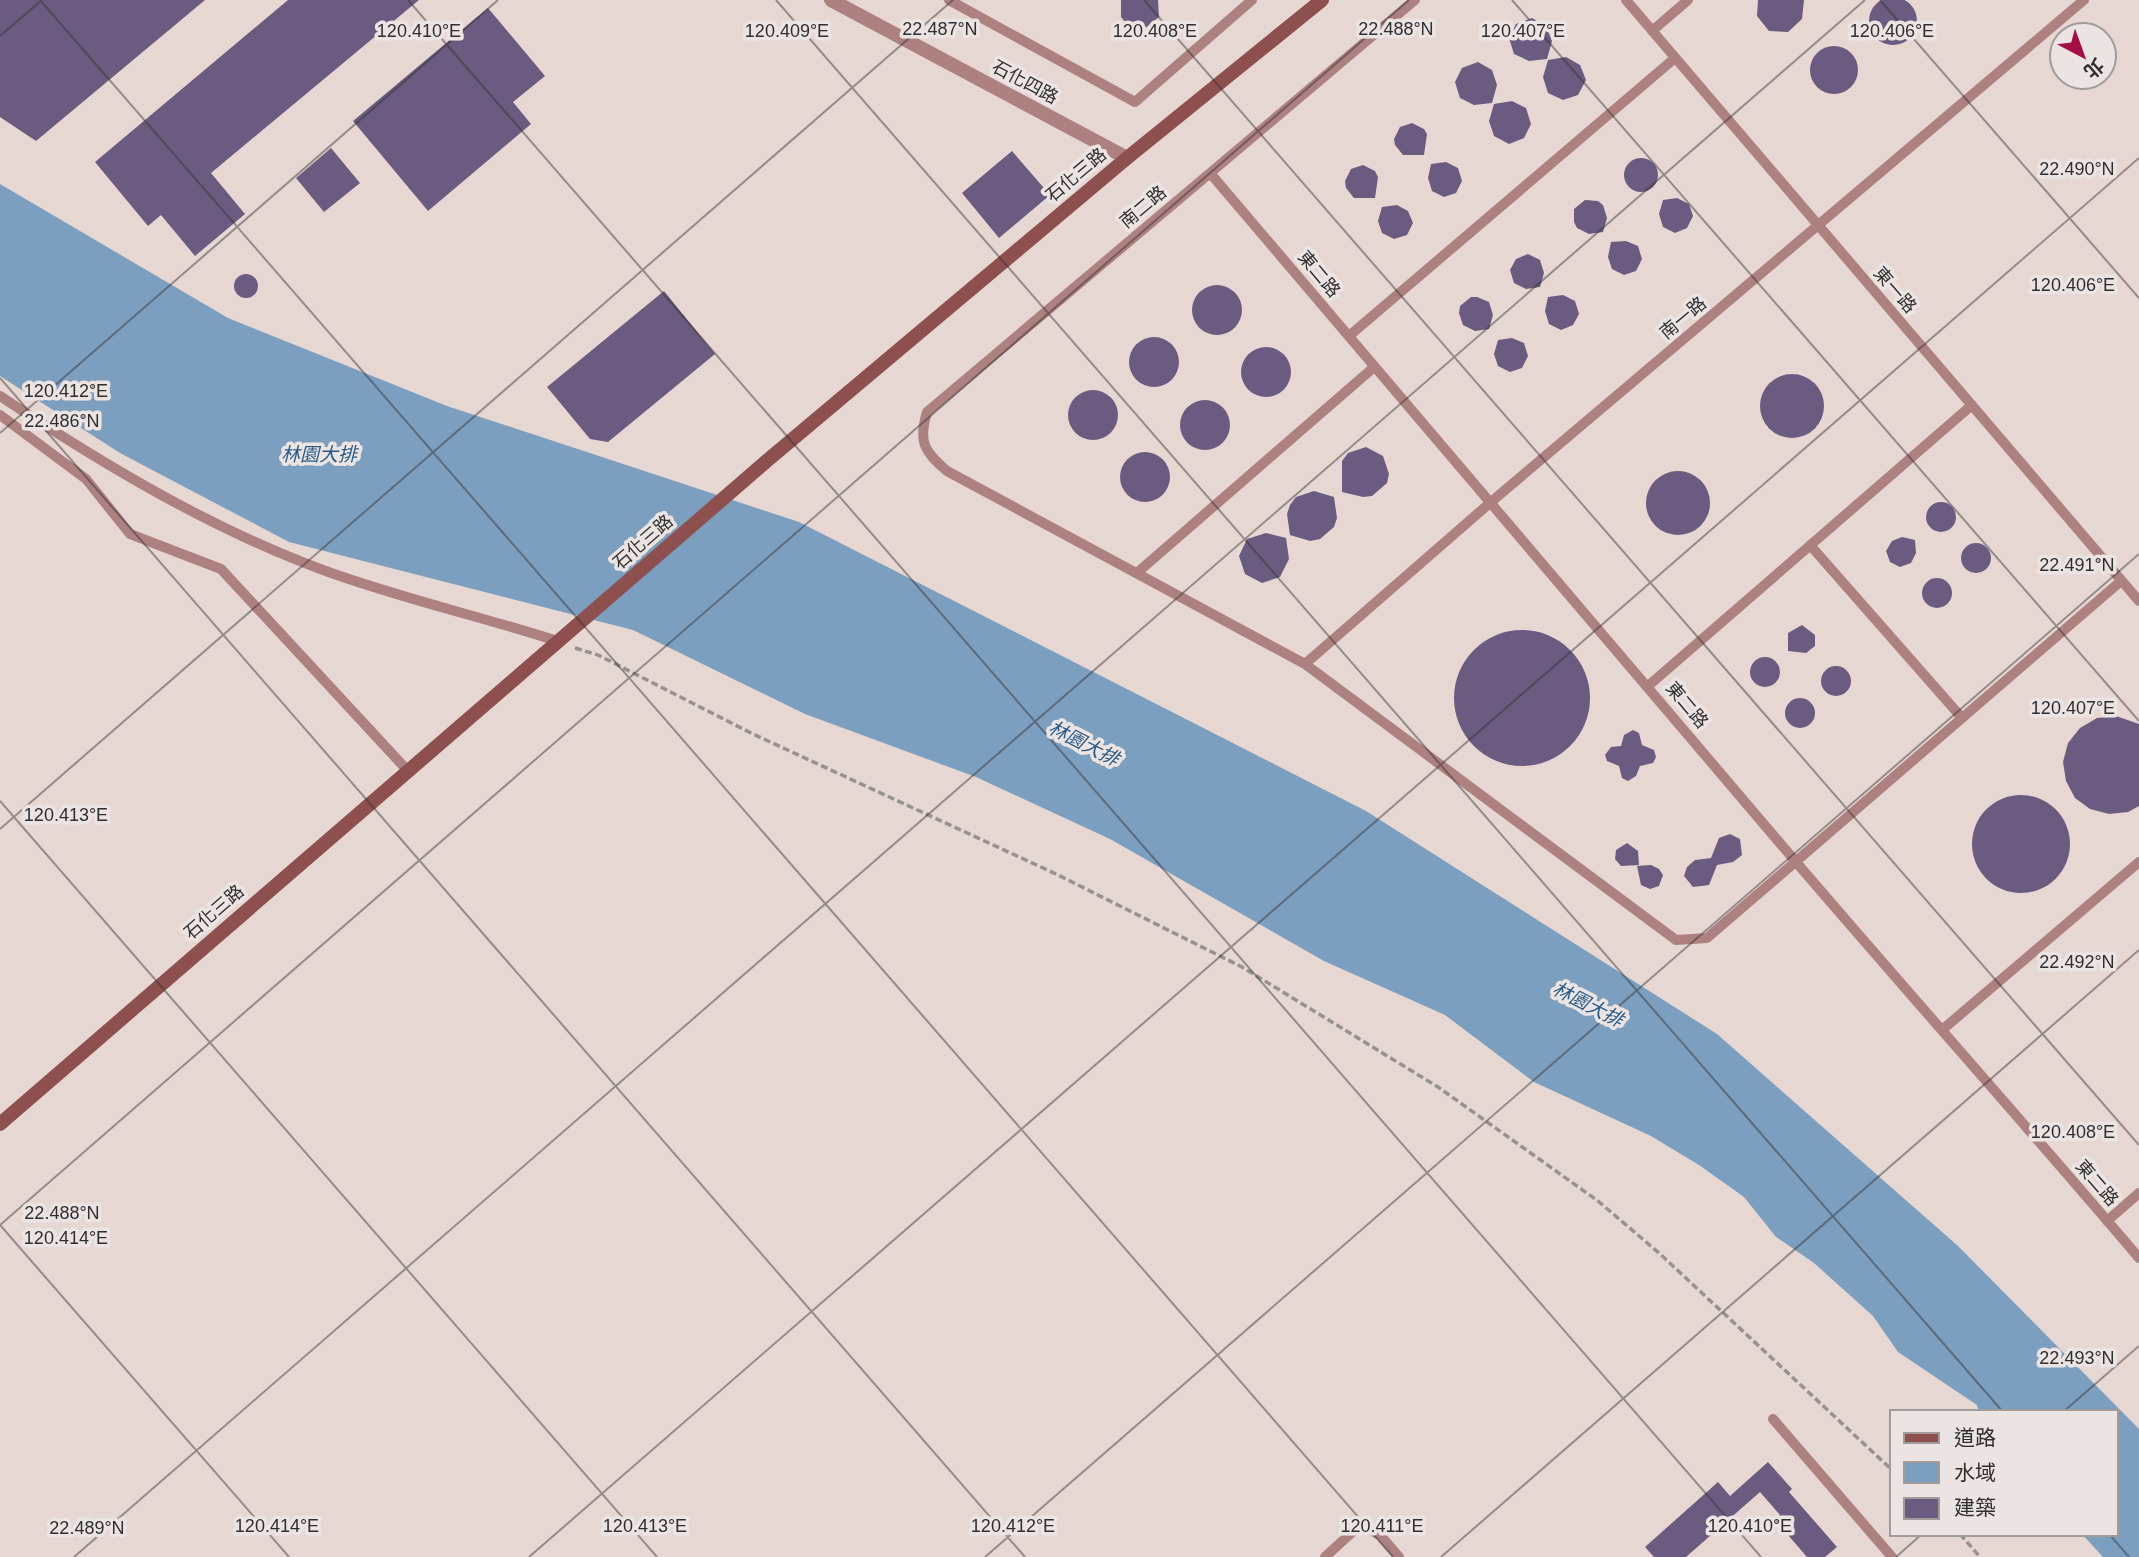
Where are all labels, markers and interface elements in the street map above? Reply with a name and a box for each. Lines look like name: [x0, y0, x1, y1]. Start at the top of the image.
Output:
text: 22.487°N: [902, 19, 978, 39]
text: 22.488°N: [1358, 19, 1434, 39]
text: 120.410°E: [377, 21, 461, 41]
text: 120.409°E: [745, 21, 829, 41]
text: 120.408°E: [1113, 21, 1197, 41]
text: 120.407°E: [1481, 21, 1565, 41]
text: 120.406°E: [1850, 21, 1934, 41]
north arrow: [2048, 21, 2118, 91]
text: 北: [2080, 54, 2108, 83]
street label: 石化四路: [989, 56, 1061, 108]
street label: 石化三路: [1042, 144, 1110, 206]
text: 22.490°N: [2039, 159, 2115, 179]
street label: 南二路: [1116, 182, 1170, 232]
street label: 東二路: [1294, 247, 1344, 301]
street label: 東一路: [1870, 263, 1920, 317]
text: 120.406°E: [2031, 275, 2115, 295]
street label: 南一路: [1656, 293, 1710, 343]
text: 120.412°E: [24, 381, 108, 401]
text: 22.486°N: [24, 411, 100, 431]
water label: 林園大排: [281, 444, 360, 465]
street label: 石化三路: [609, 511, 677, 573]
text: 22.491°N: [2039, 555, 2115, 575]
street label: 東二路: [1662, 678, 1712, 732]
text: 120.407°E: [2031, 698, 2115, 718]
water label: 林園大排: [1045, 717, 1125, 771]
text: 120.413°E: [24, 805, 108, 825]
street label: 石化三路: [180, 881, 248, 943]
text: 22.492°N: [2039, 952, 2115, 972]
water label: 林園大排: [1549, 978, 1629, 1032]
text: 120.408°E: [2031, 1122, 2115, 1142]
street label: 東二路: [2072, 1156, 2122, 1210]
text: 22.488°N: [24, 1203, 100, 1223]
text: 120.414°E: [24, 1228, 108, 1248]
text: 22.493°N: [2039, 1348, 2115, 1368]
legend: [1890, 1410, 2118, 1536]
text: 道路: [1954, 1426, 1996, 1449]
text: 水域: [1954, 1461, 1996, 1484]
text: 建築: [1954, 1496, 1996, 1519]
text: 120.414°E: [235, 1516, 319, 1536]
text: 120.413°E: [603, 1516, 687, 1536]
text: 120.412°E: [971, 1516, 1055, 1536]
text: 120.411°E: [1341, 1516, 1423, 1536]
text: 120.410°E: [1708, 1516, 1792, 1536]
text: 22.489°N: [49, 1518, 125, 1538]

